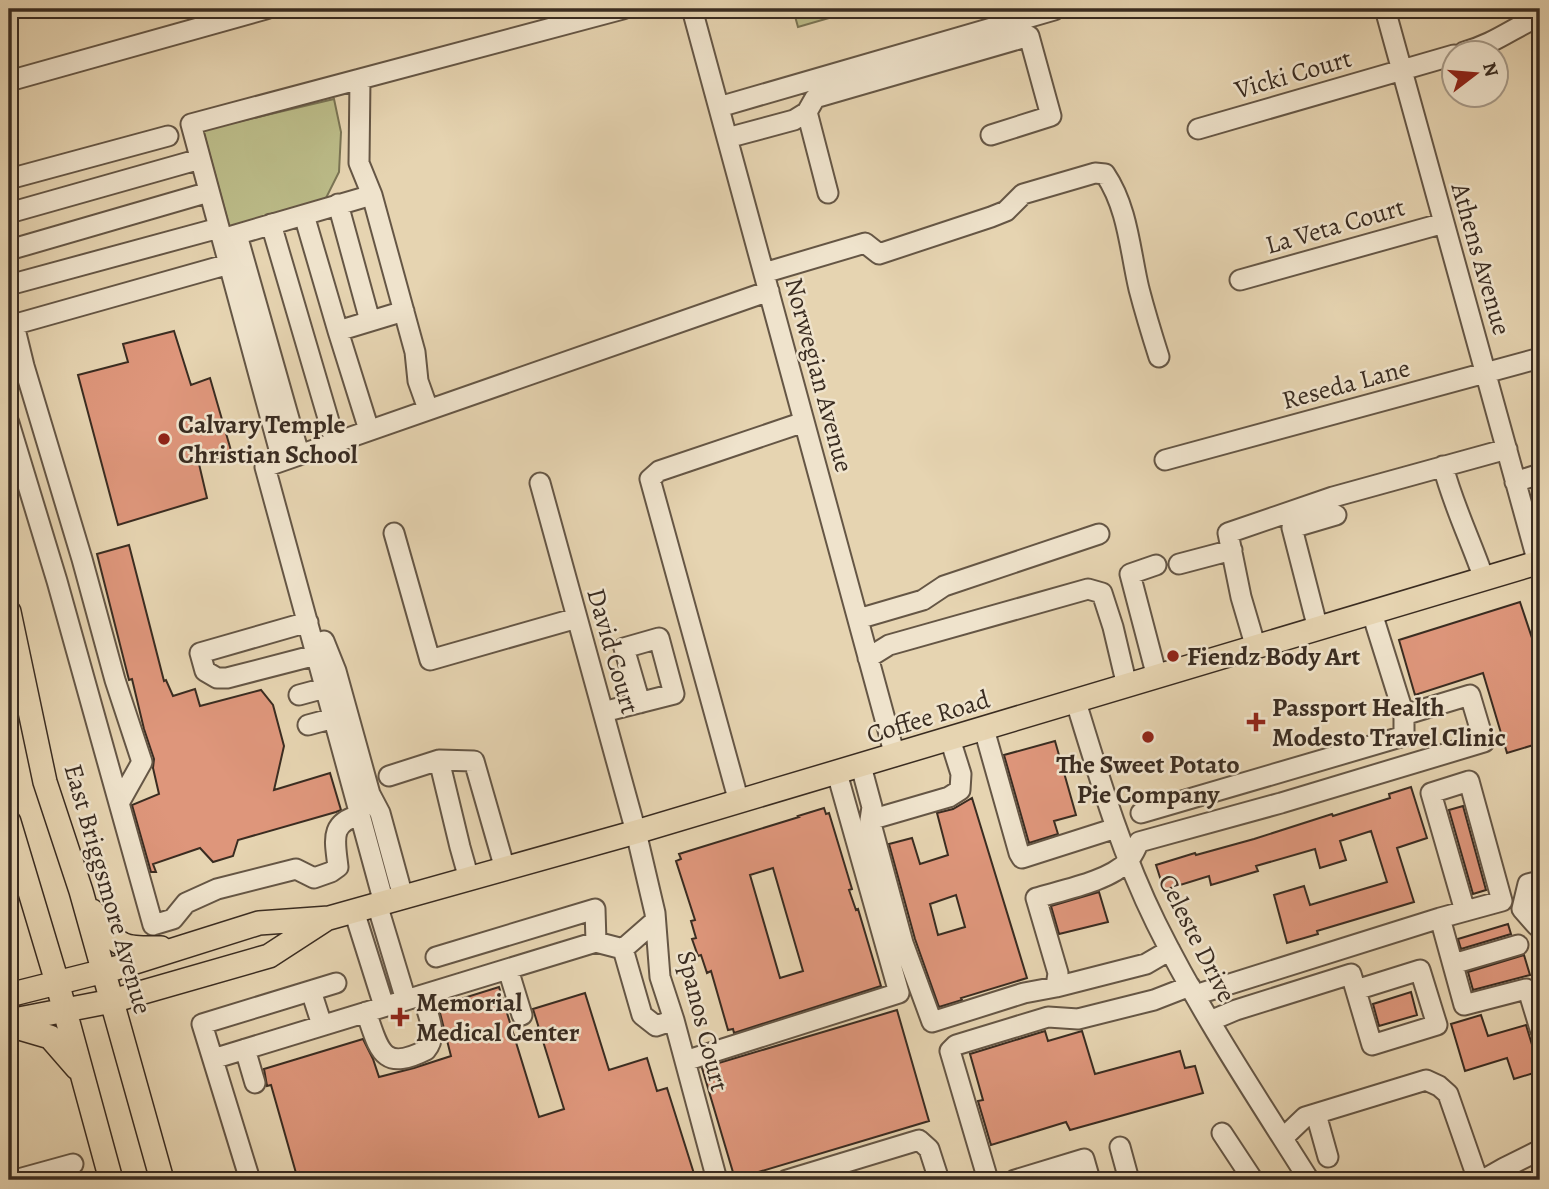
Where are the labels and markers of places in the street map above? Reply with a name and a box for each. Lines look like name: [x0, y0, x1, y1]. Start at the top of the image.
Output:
place label: Calvary Temple Christian School: [178, 407, 358, 472]
marker: Calvary Temple Christian School: [156, 431, 172, 447]
place label: Fiendz Body Art: [1187, 639, 1360, 674]
marker: Fiendz Body Art: [1165, 648, 1181, 664]
place label: Passport Health Modesto Travel Clinic: [1272, 690, 1506, 755]
marker: Passport Health Modesto Travel Clinic: [1246, 712, 1266, 732]
marker: The Sweet Potato Pie Company: [1140, 729, 1156, 745]
place label: The Sweet Potato Pie Company: [1056, 747, 1240, 812]
place label: Memorial Medical Center: [416, 985, 580, 1050]
marker: Memorial Medical Center: [390, 1007, 410, 1027]

